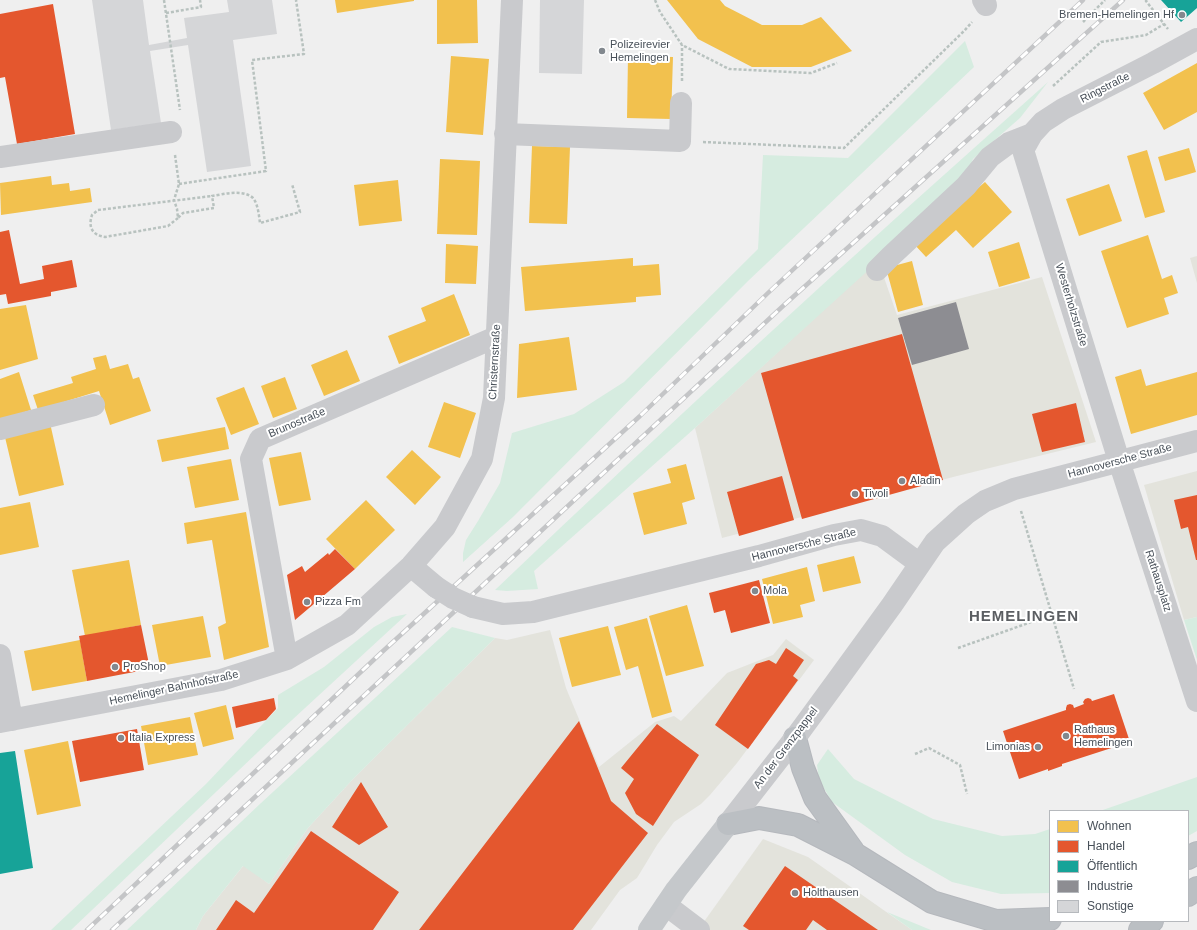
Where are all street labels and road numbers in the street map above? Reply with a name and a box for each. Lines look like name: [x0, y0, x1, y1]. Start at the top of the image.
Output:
street label: Ringstraße: [1078, 70, 1132, 106]
street label: Westerholzstraße: [1052, 262, 1090, 348]
street label: Christernstraße: [486, 324, 504, 400]
street label: Brunostraße: [267, 405, 327, 441]
street label: Hannoversche Straße: [1067, 441, 1173, 481]
street label: Hannoversche Straße: [750, 526, 858, 564]
street label: Rathausplatz: [1142, 548, 1174, 614]
street label: Hemelinger Bahnhofstraße: [108, 668, 240, 708]
street label: An der Grenzpappel: [751, 705, 821, 791]

